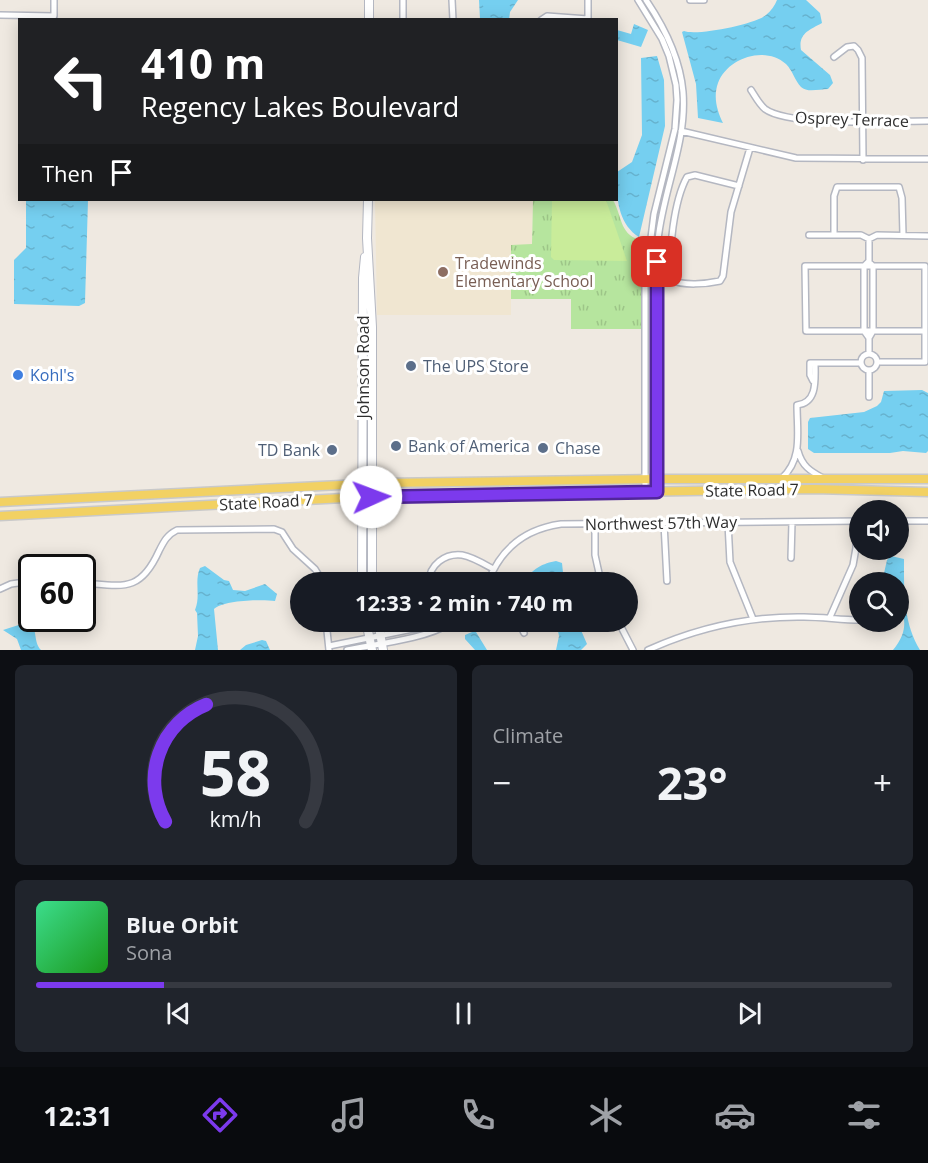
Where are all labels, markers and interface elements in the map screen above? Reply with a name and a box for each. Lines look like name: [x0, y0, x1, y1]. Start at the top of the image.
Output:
text: 410 m: [141, 34, 265, 91]
icon: left: [42, 42, 120, 120]
text: Regency Lakes Boulevard: [141, 88, 459, 125]
street label: Osprey Terrace: [795, 106, 909, 132]
icon: arrive: [105, 156, 138, 189]
text: Then: [42, 158, 93, 188]
pin: [631, 236, 682, 287]
icon: arrive: [640, 245, 673, 278]
place label: Tradewinds Elementary School: [455, 252, 593, 292]
marker: Tradewinds Elementary School: [436, 265, 450, 279]
street label: Johnson Road: [352, 316, 374, 420]
place label: The UPS Store: [423, 355, 529, 377]
marker: The UPS Store: [404, 359, 418, 373]
place label: Kohl's: [30, 364, 74, 386]
marker: Kohl's: [11, 368, 25, 382]
place label: Bank of America: [408, 435, 530, 457]
place label: Chase: [555, 437, 600, 459]
place label: TD Bank: [258, 439, 321, 461]
marker: Bank of America: [389, 439, 403, 453]
marker: Chase: [536, 441, 550, 455]
marker: TD Bank: [325, 443, 339, 457]
position arrow: [339, 465, 403, 529]
street label: State Road 7: [705, 478, 799, 502]
street label: State Road 7: [219, 489, 313, 515]
map controls: [849, 500, 909, 632]
button: sound: [849, 500, 909, 560]
street label: Northwest 57th Way: [585, 511, 738, 535]
speed limit sign: 60: [18, 554, 96, 632]
button: search: [849, 572, 909, 632]
text: 12:33 · 2 min · 740 m: [355, 587, 573, 617]
text: Climate: [493, 722, 563, 749]
text: 58: [200, 729, 271, 814]
text: 23°: [657, 752, 728, 813]
text: −: [493, 760, 511, 805]
text: +: [873, 760, 892, 805]
text: km/h: [210, 804, 262, 833]
text: Blue Orbit: [126, 909, 238, 939]
text: Sona: [126, 939, 172, 966]
icon: previous: [162, 997, 195, 1030]
icon: pause: [447, 997, 480, 1030]
icon: next: [733, 997, 766, 1030]
icon: directions: [199, 1094, 241, 1136]
icon: music: [328, 1094, 370, 1136]
icon: phone: [457, 1094, 499, 1136]
icon: climate: [585, 1094, 627, 1136]
icon: car: [714, 1094, 756, 1136]
icon: filters: [843, 1094, 885, 1136]
text: 12:31: [43, 1097, 113, 1134]

